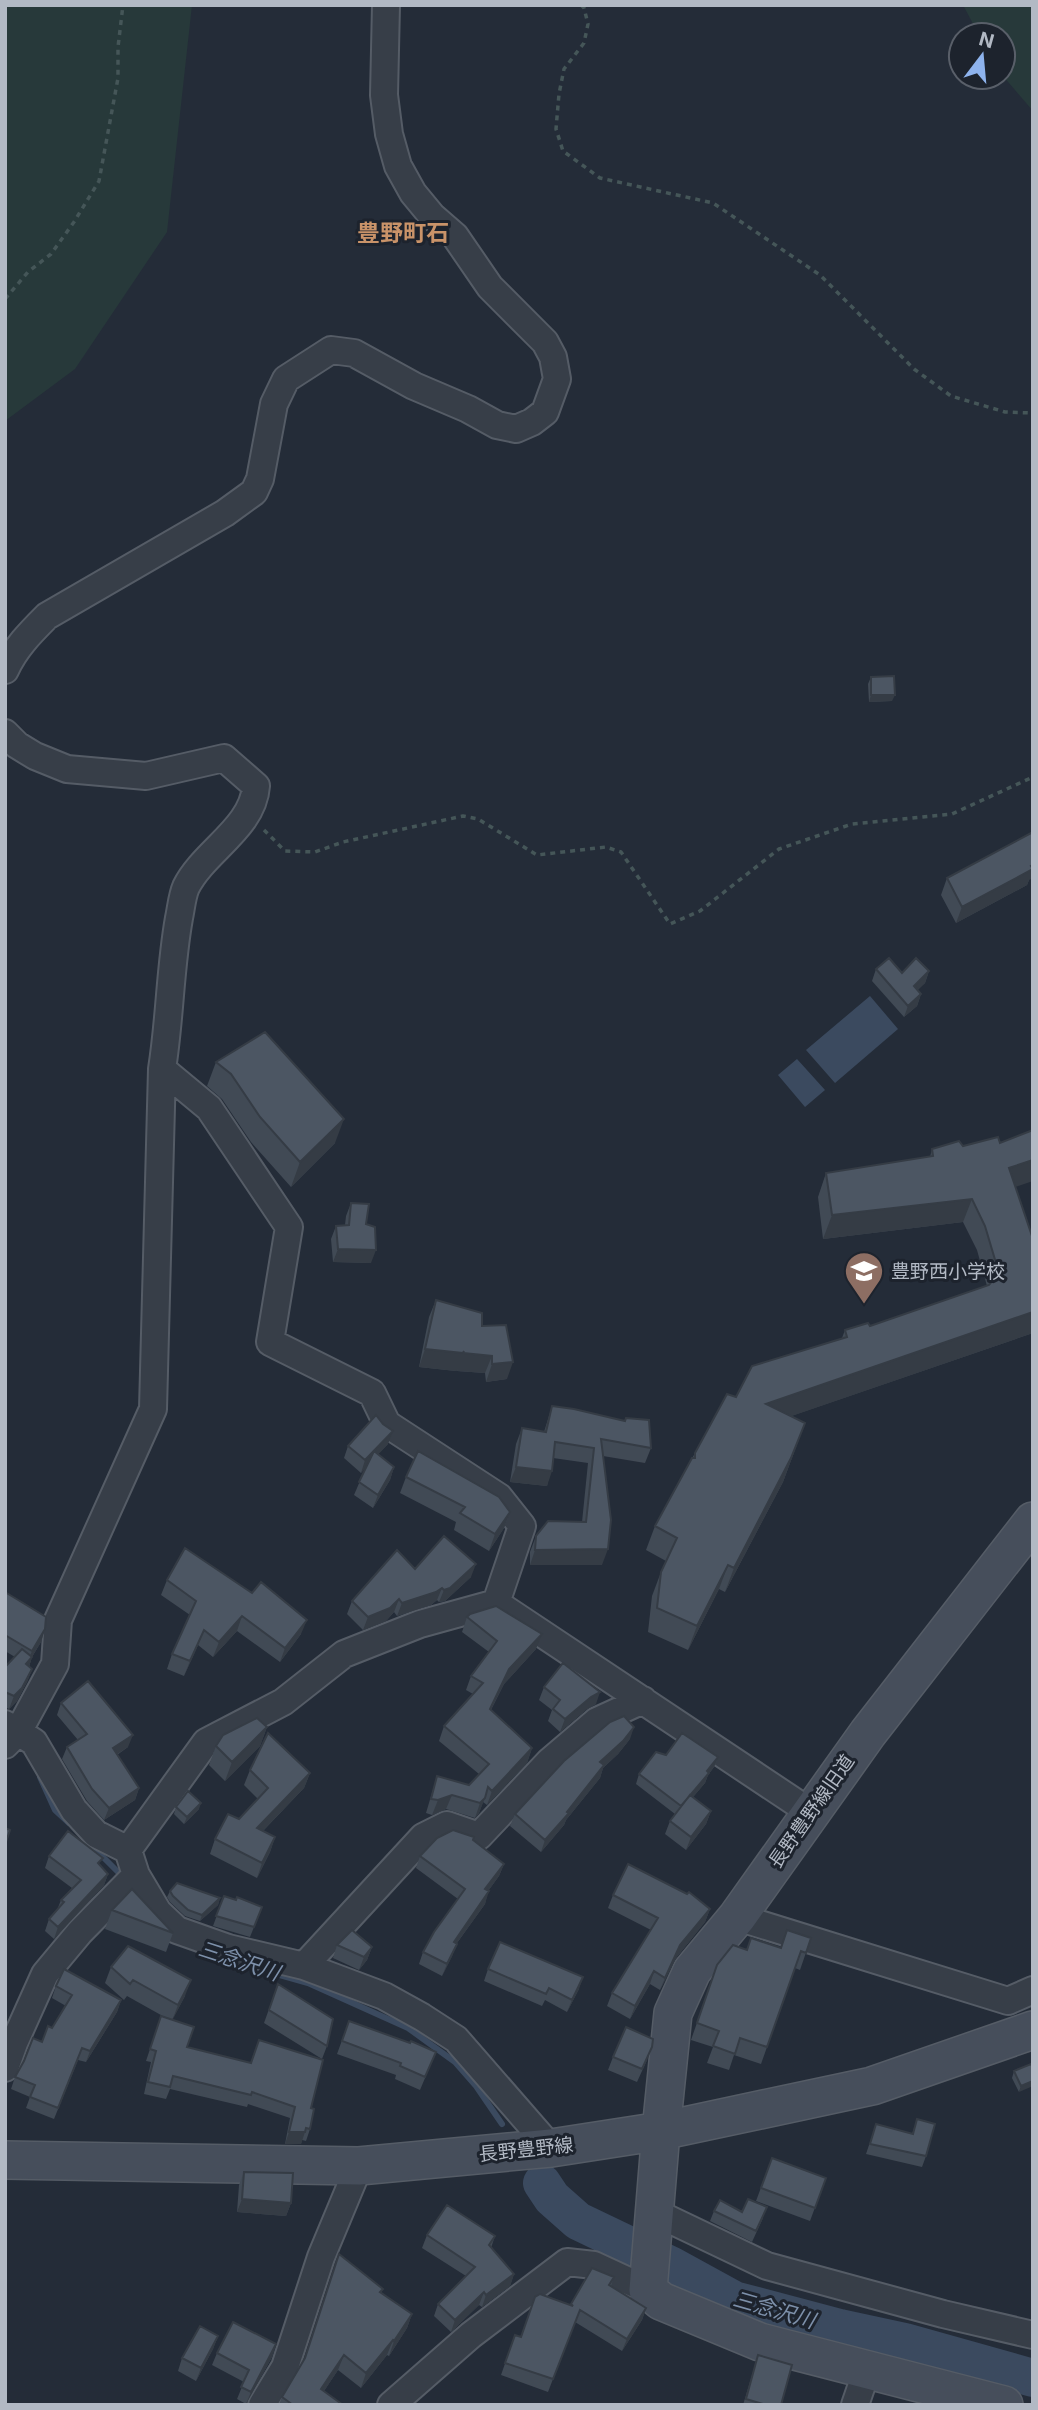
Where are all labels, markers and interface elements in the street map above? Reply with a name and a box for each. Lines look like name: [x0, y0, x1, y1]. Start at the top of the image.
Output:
north arrow: [947, 21, 1017, 91]
text: N: [976, 27, 997, 53]
district label: 豊野町石: [357, 219, 449, 247]
school or university icon: 豊野西小学校: [843, 1250, 885, 1305]
place label: 豊野西小学校: [891, 1260, 1005, 1283]
street label: 長野豊野線旧道: [764, 1750, 859, 1872]
water label: 三念沢川: [195, 1936, 285, 1986]
street label: 長野豊野線: [478, 2133, 575, 2166]
water label: 三念沢川: [730, 2286, 820, 2334]

